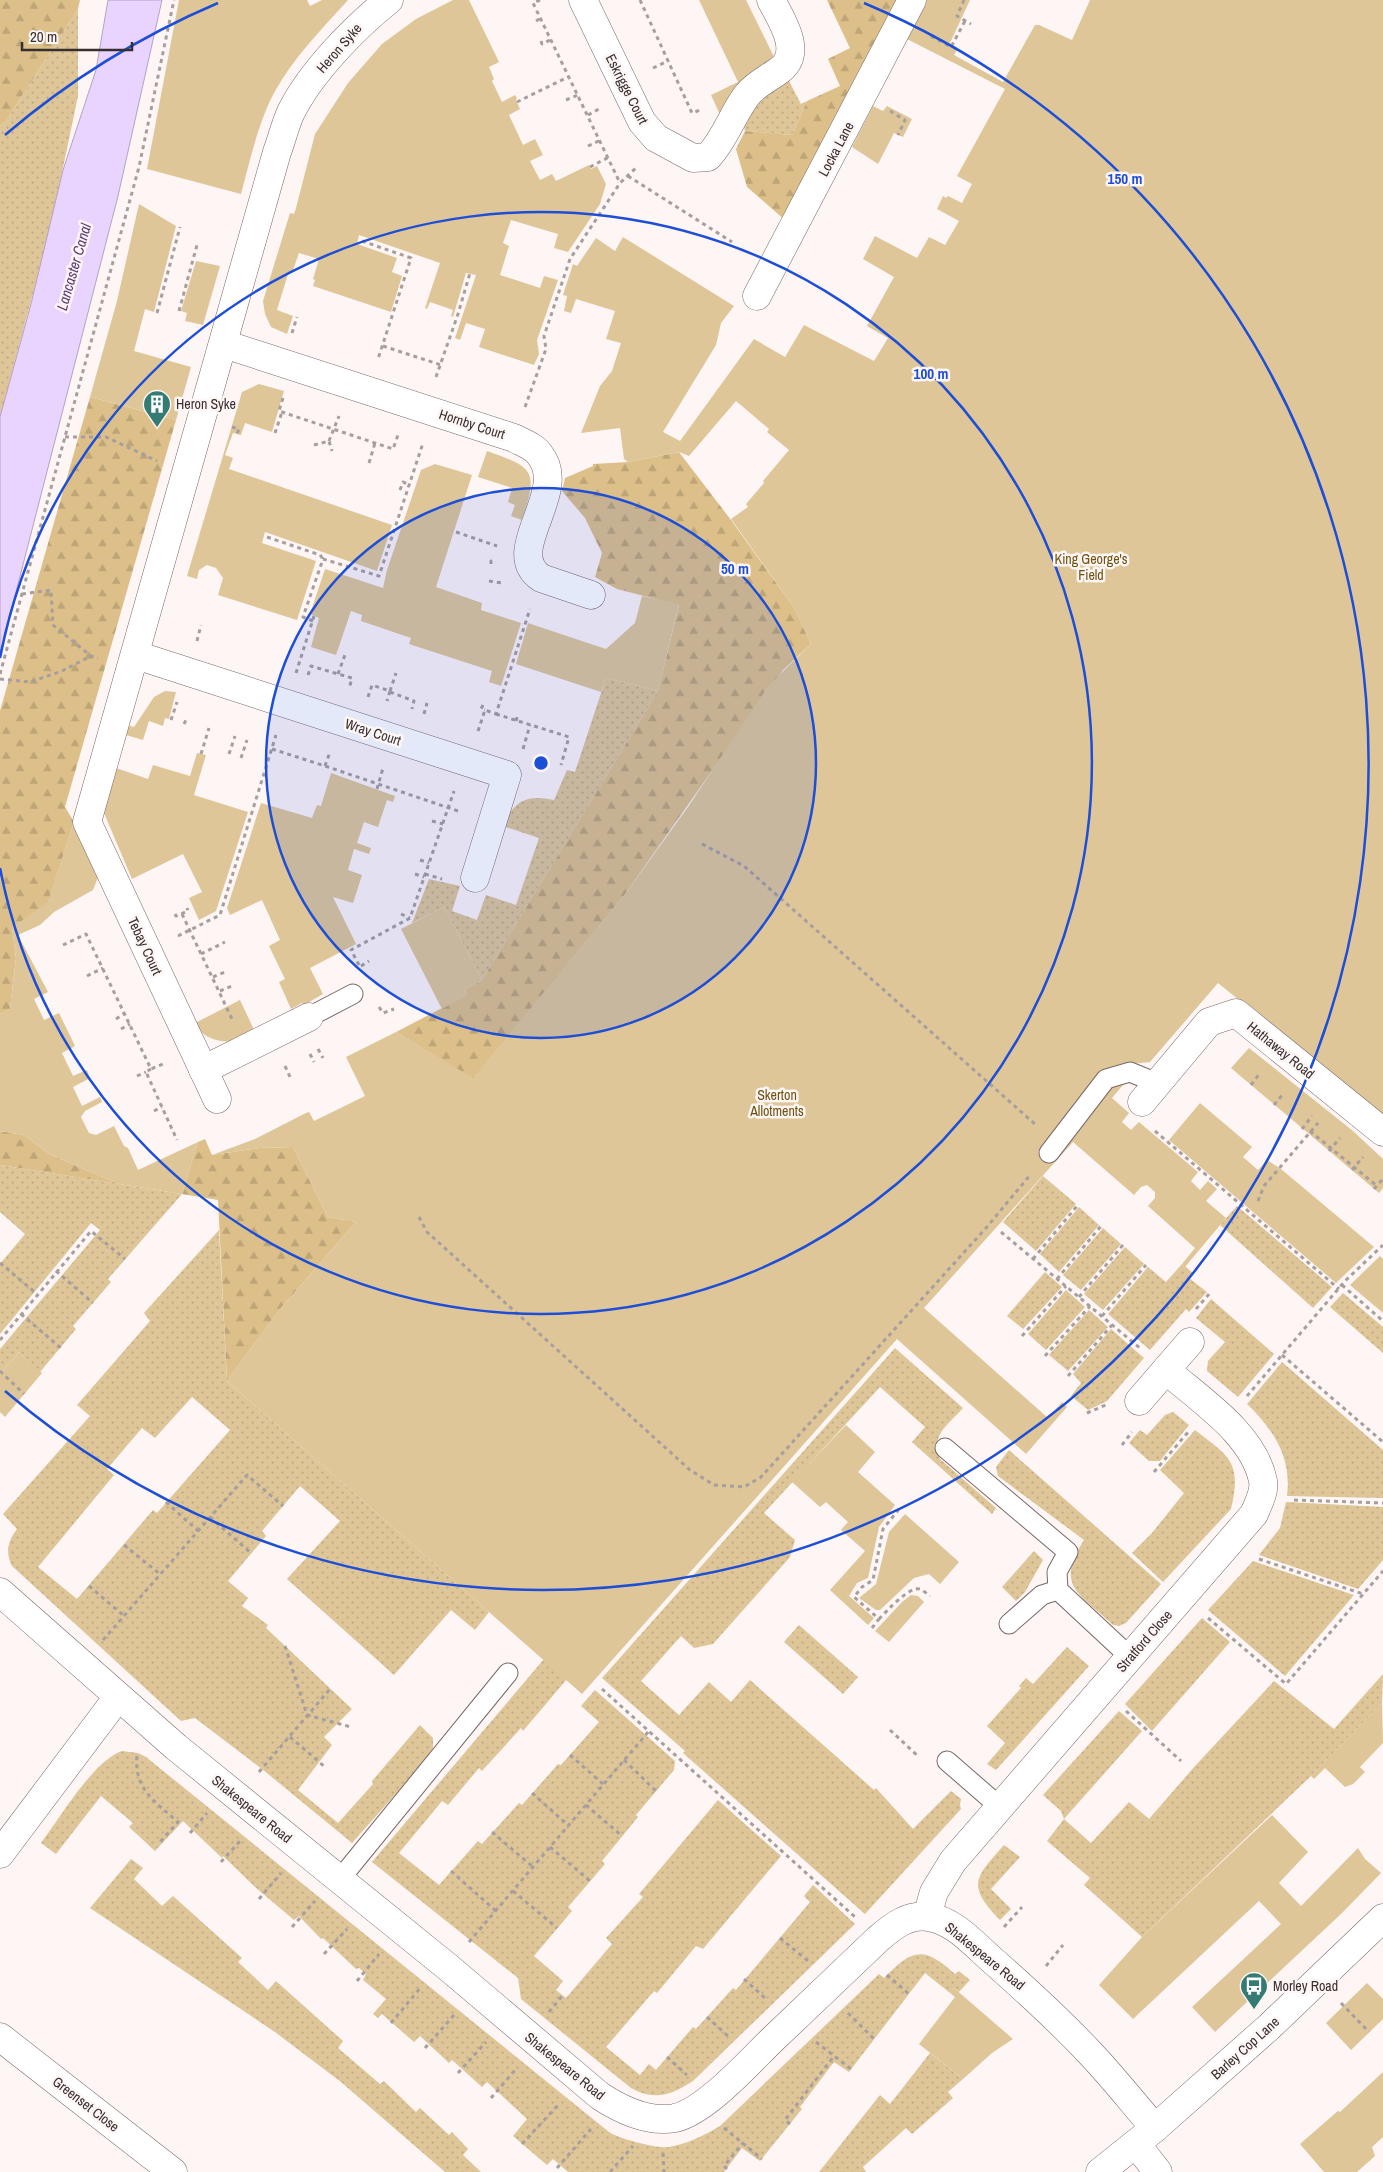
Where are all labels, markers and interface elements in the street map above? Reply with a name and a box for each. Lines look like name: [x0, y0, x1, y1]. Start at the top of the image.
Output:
street label: Heron Syke: [313, 19, 365, 77]
scale bar: [22, 20, 132, 52]
text: 20 m: [30, 26, 57, 47]
street label: Eskrigge Court: [602, 51, 652, 127]
street label: Locka Lane: [814, 119, 858, 179]
text: 150 m: [1108, 168, 1142, 189]
water label: Lancaster Canal: [51, 221, 96, 313]
text: 100 m: [914, 363, 948, 384]
building icon: Heron Syke: [142, 389, 172, 428]
place label: Heron Syke: [176, 395, 236, 413]
street label: Hornby Court: [437, 405, 507, 443]
park label: King George's Field: [1054, 550, 1128, 584]
text: 50 m: [721, 558, 749, 579]
street label: Wray Court: [343, 715, 403, 749]
centre of rings: [532, 754, 550, 772]
street label: Tebay Court: [124, 914, 166, 978]
street label: Hathaway Road: [1244, 1017, 1318, 1083]
park label: Skerton Allotments: [749, 1086, 804, 1120]
street label: Stratford Close: [1112, 1606, 1176, 1676]
street label: Shakespeare Road: [208, 1771, 296, 1847]
street label: Shakespeare Road: [941, 1918, 1029, 1994]
bus stop icon: Morley Road: [1239, 1971, 1269, 2010]
place label: Morley Road: [1273, 1977, 1338, 1995]
street label: Barley Cop Lane: [1207, 2013, 1283, 2083]
street label: Shakespeare Road: [521, 2028, 609, 2104]
street label: Greenset Close: [49, 2072, 123, 2136]

